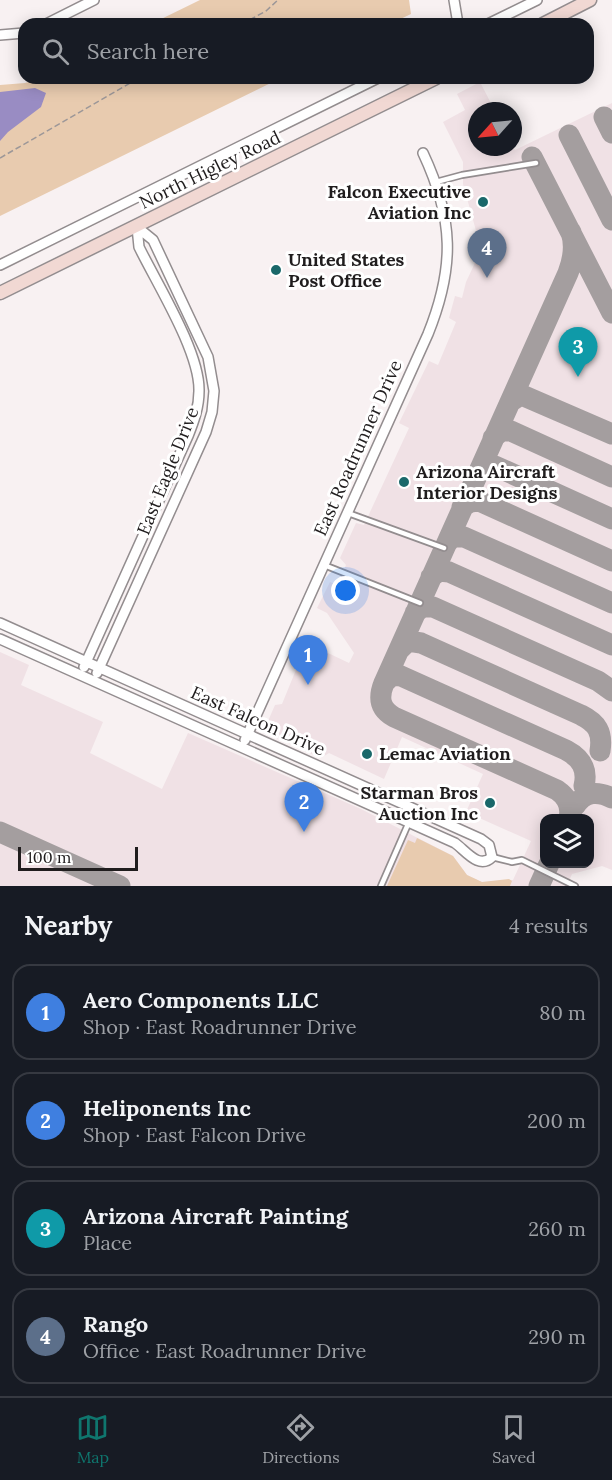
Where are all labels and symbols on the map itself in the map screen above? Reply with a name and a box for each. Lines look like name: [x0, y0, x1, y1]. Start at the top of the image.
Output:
north arrow: [468, 102, 522, 156]
street label: North Higley Road: [135, 125, 284, 214]
place label: Falcon Executive Aviation Inc: [327, 180, 472, 224]
marker: Falcon Executive Aviation Inc: [476, 195, 490, 209]
pin: 4: [468, 228, 506, 278]
place label: United States Post Office: [288, 248, 405, 292]
marker: United States Post Office: [269, 263, 283, 277]
pin: 3: [558, 328, 598, 377]
street label: East Roadrunner Drive: [308, 356, 407, 539]
street label: East Eagle Drive: [131, 403, 204, 538]
place label: Arizona Aircraft Interior Designs: [416, 460, 558, 504]
marker: Arizona Aircraft Interior Designs: [397, 475, 411, 489]
your location: [331, 576, 360, 605]
pin: 1: [288, 636, 328, 685]
street label: East Falcon Drive: [188, 681, 329, 761]
place label: Lemac Aviation: [379, 742, 511, 765]
marker: Lemac Aviation: [360, 747, 374, 761]
place label: Starman Bros Auction Inc: [361, 781, 479, 825]
pin: 2: [284, 782, 324, 832]
marker: Starman Bros Auction Inc: [483, 796, 497, 810]
scale bar: [18, 844, 138, 872]

